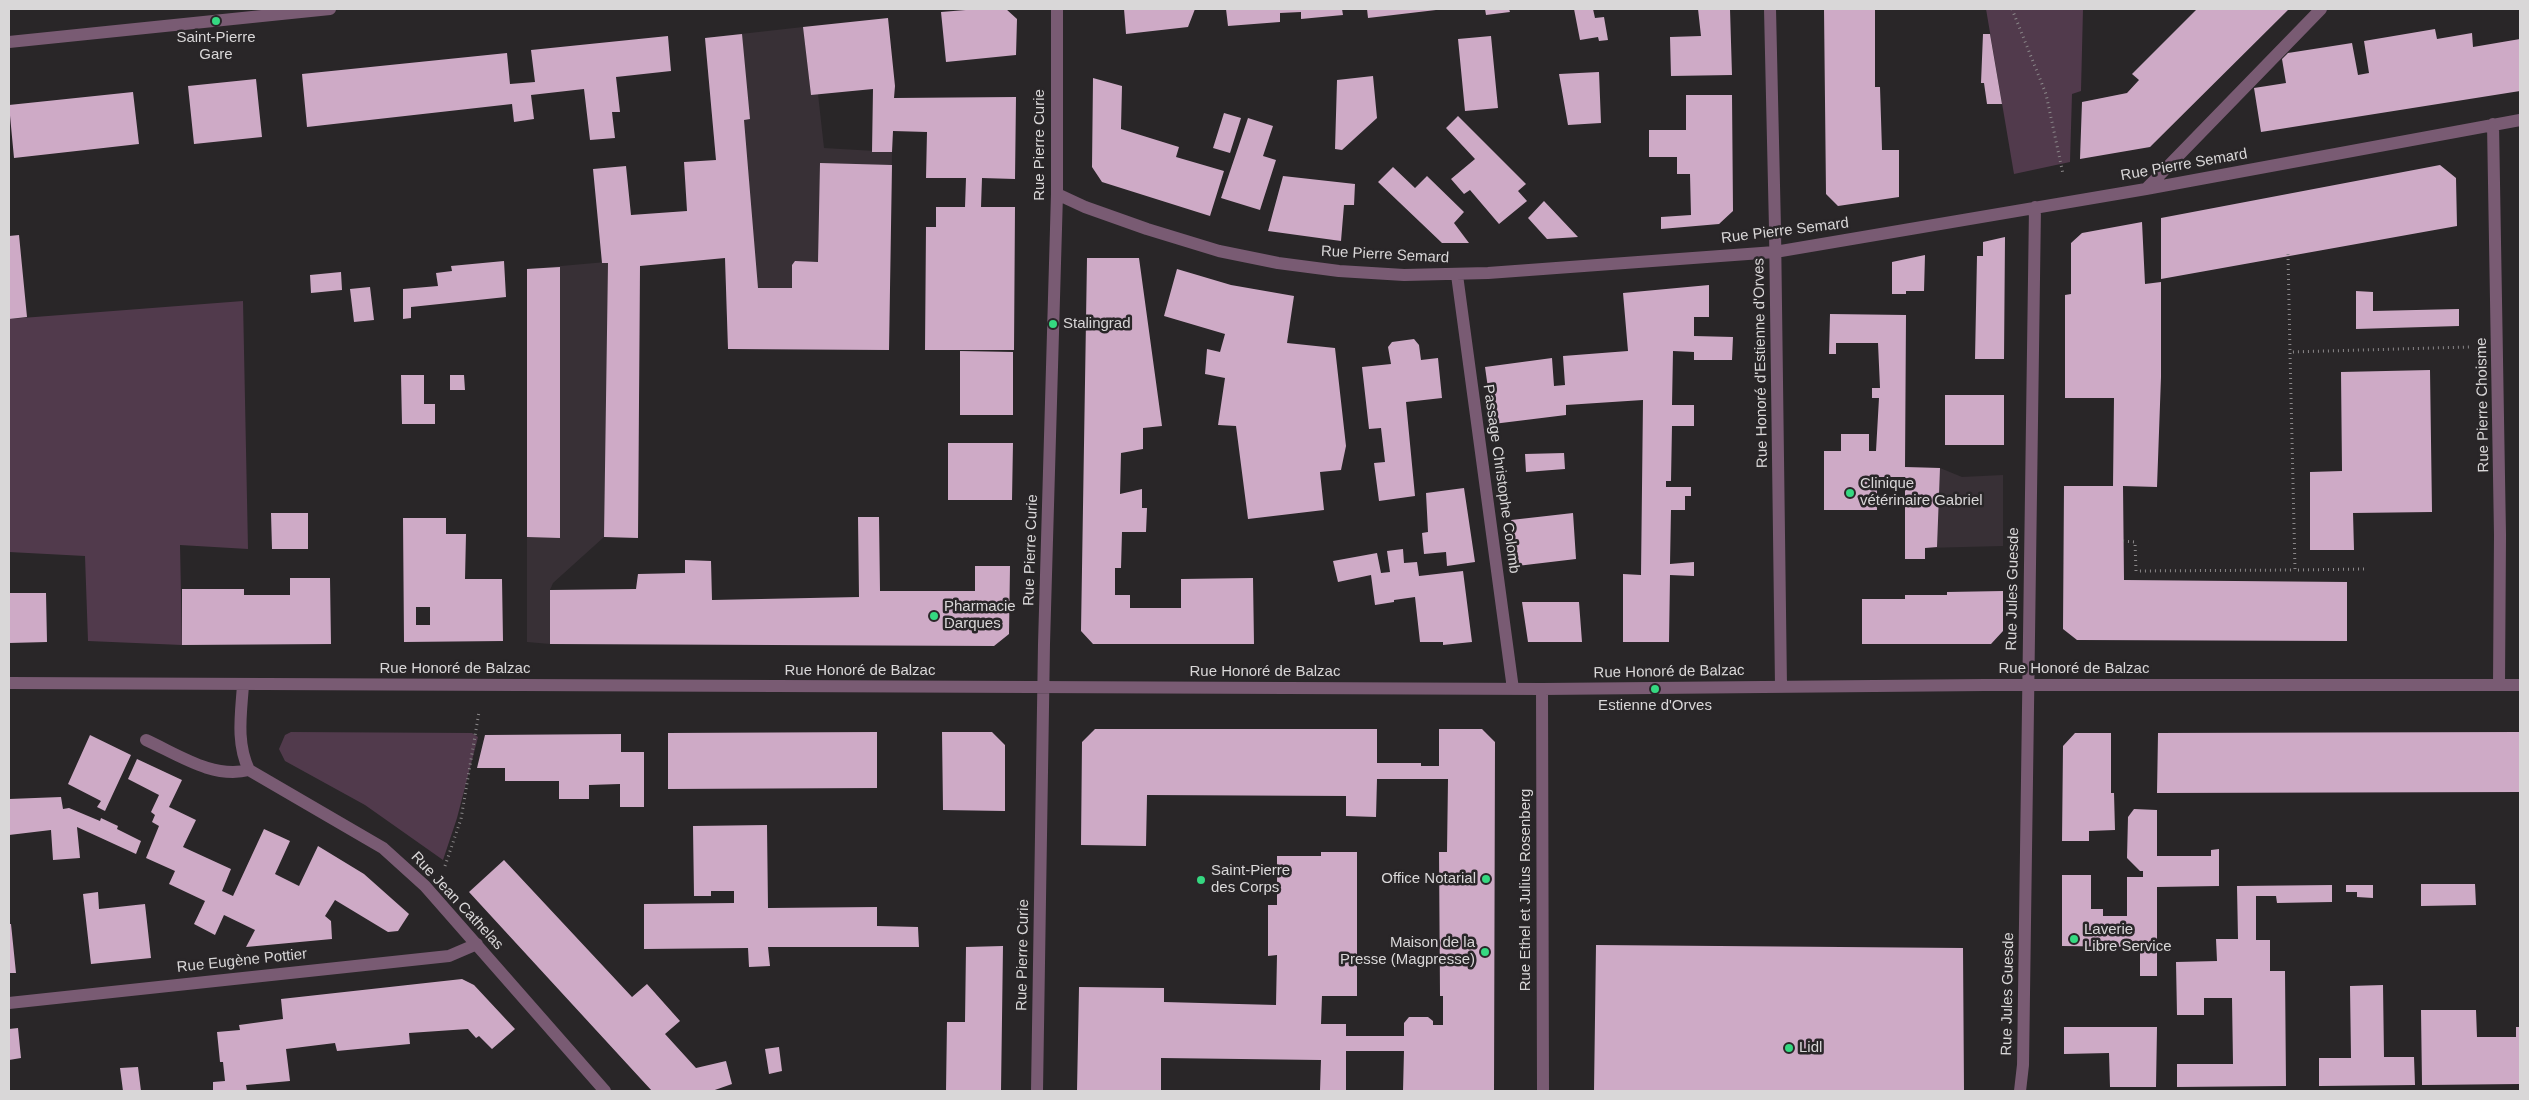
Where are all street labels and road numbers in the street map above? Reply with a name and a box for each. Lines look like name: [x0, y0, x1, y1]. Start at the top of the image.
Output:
street label: Rue Pierre Curie: [1031, 89, 1049, 201]
street label: Rue Pierre Semard: [2119, 145, 2249, 185]
street label: Rue Pierre Semard: [1720, 214, 1850, 248]
street label: Rue Pierre Semard: [1320, 243, 1450, 267]
street label: Rue Honoré d'Estienne d'Orves: [1750, 258, 1772, 468]
street label: Rue Pierre Choisme: [2473, 337, 2493, 473]
street label: Passage Christophe Colomb: [1479, 383, 1523, 575]
street label: Rue Pierre Curie: [1020, 494, 1042, 606]
street label: Rue Jules Guesde: [2003, 527, 2023, 651]
street label: Rue Honoré de Balzac: [380, 660, 530, 678]
street label: Rue Honoré de Balzac: [1999, 660, 2149, 678]
street label: Rue Honoré de Balzac: [785, 662, 935, 680]
street label: Rue Honoré de Balzac: [1593, 662, 1745, 682]
street label: Rue Honoré de Balzac: [1190, 663, 1340, 681]
street label: Rue Ethel et Julius Rosenberg: [1517, 789, 1535, 991]
street label: Rue Jean Cathelas: [407, 848, 507, 954]
street label: Rue Pierre Curie: [1013, 899, 1033, 1011]
street label: Rue Jules Guesde: [1998, 932, 2018, 1056]
street label: Rue Eugène Pottier: [176, 945, 308, 977]

